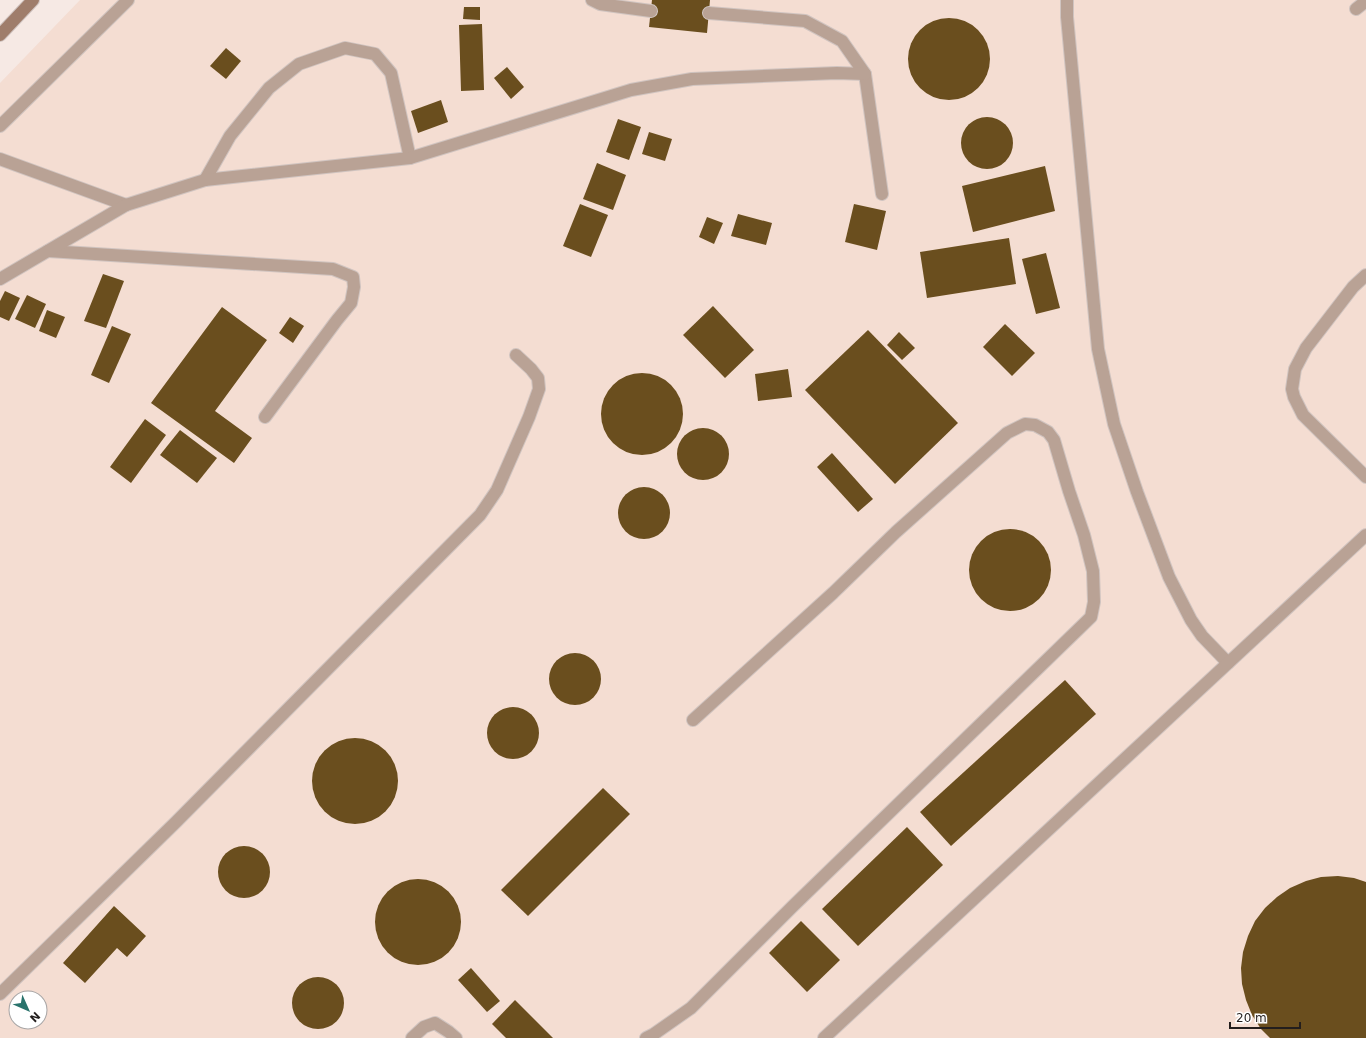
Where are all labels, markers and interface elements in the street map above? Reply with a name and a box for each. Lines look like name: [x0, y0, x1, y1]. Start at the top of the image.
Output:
north arrow: [8, 990, 48, 1030]
scale bar: [1230, 1004, 1300, 1030]
text: N: [27, 1009, 43, 1025]
text: 20 m: [1236, 1011, 1267, 1025]

